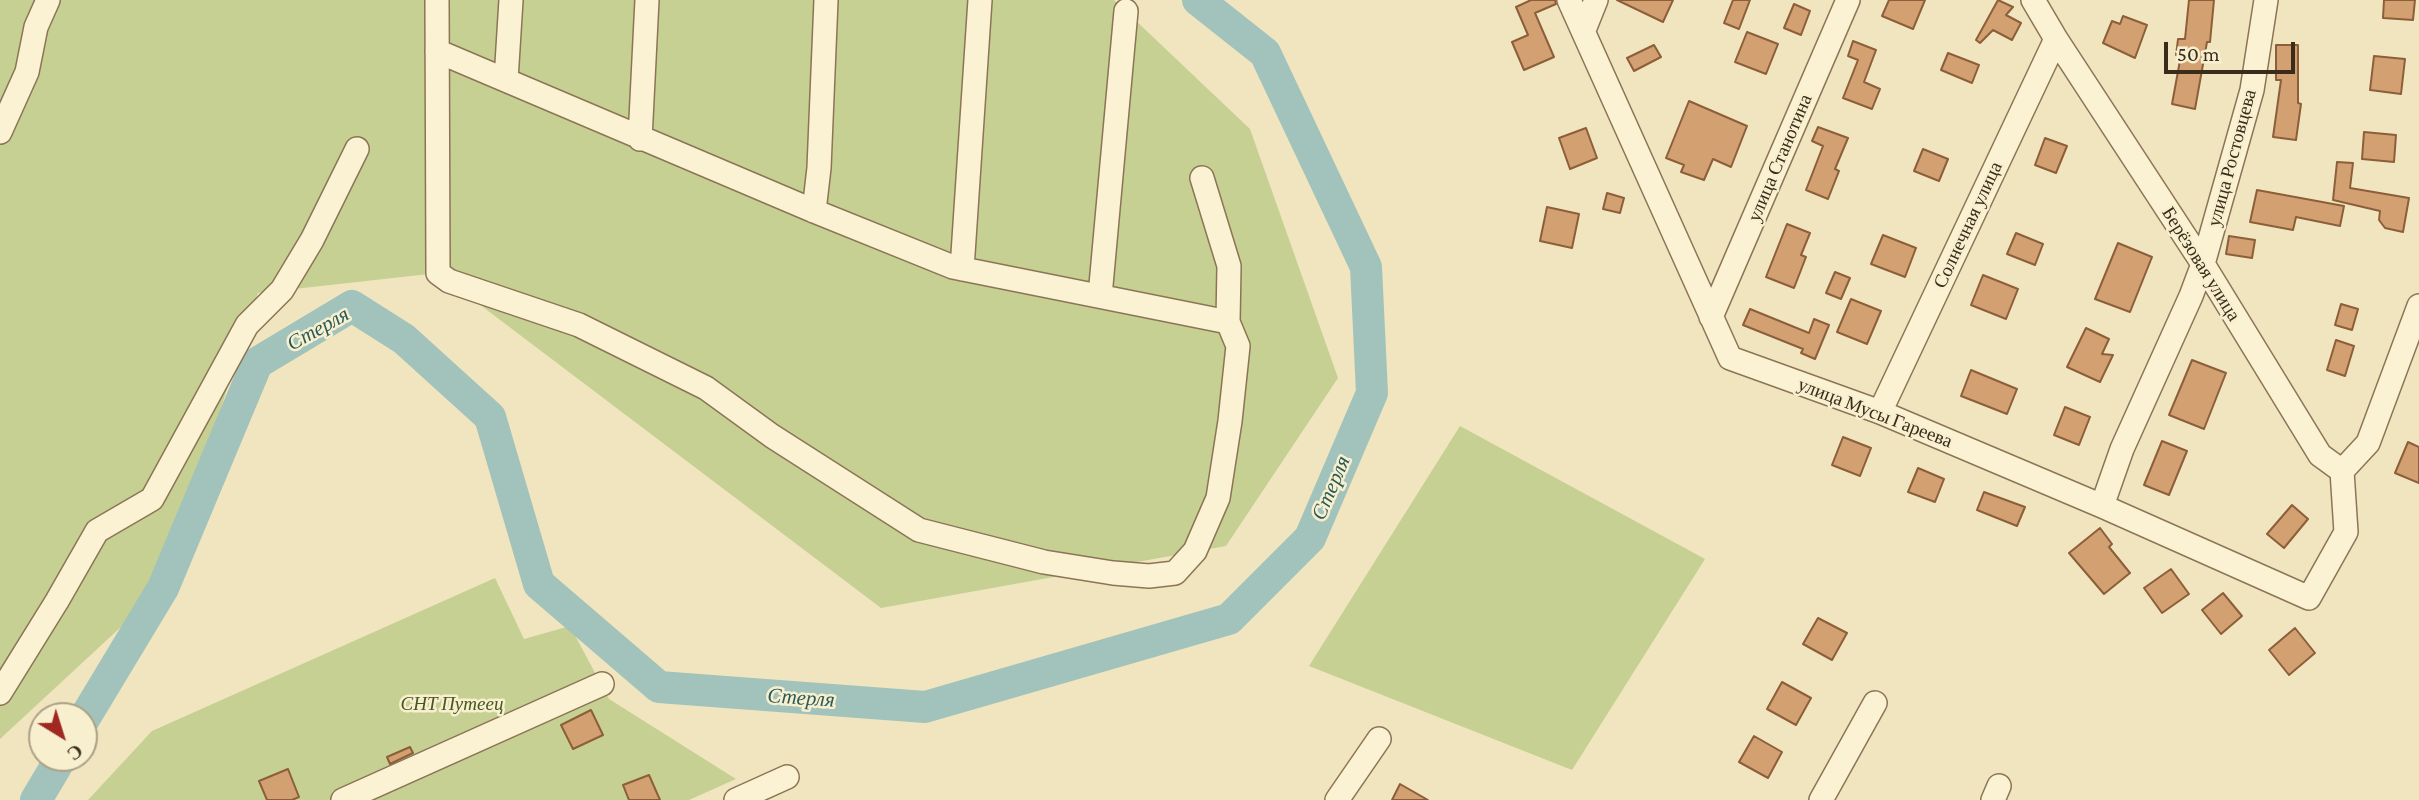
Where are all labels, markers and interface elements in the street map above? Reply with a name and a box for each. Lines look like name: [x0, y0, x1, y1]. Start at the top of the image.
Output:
scale bar: [2167, 28, 2298, 72]
text: 50 m: [2177, 42, 2220, 66]
street label: улица Ростовцева: [2203, 87, 2261, 229]
street label: улица Станотина: [1743, 91, 1817, 225]
street label: Солнечная улица: [1929, 158, 2007, 292]
street label: Берёзовая улица: [2157, 203, 2245, 325]
water label: Стерля: [282, 302, 354, 356]
street label: улица Мусы Гареева: [1795, 373, 1955, 453]
water label: Стерля: [1306, 452, 1356, 524]
water label: Стерля: [766, 683, 836, 713]
park label: СНТ Путеец: [401, 693, 503, 715]
north arrow: [28, 702, 98, 772]
text: С: [63, 740, 87, 765]

